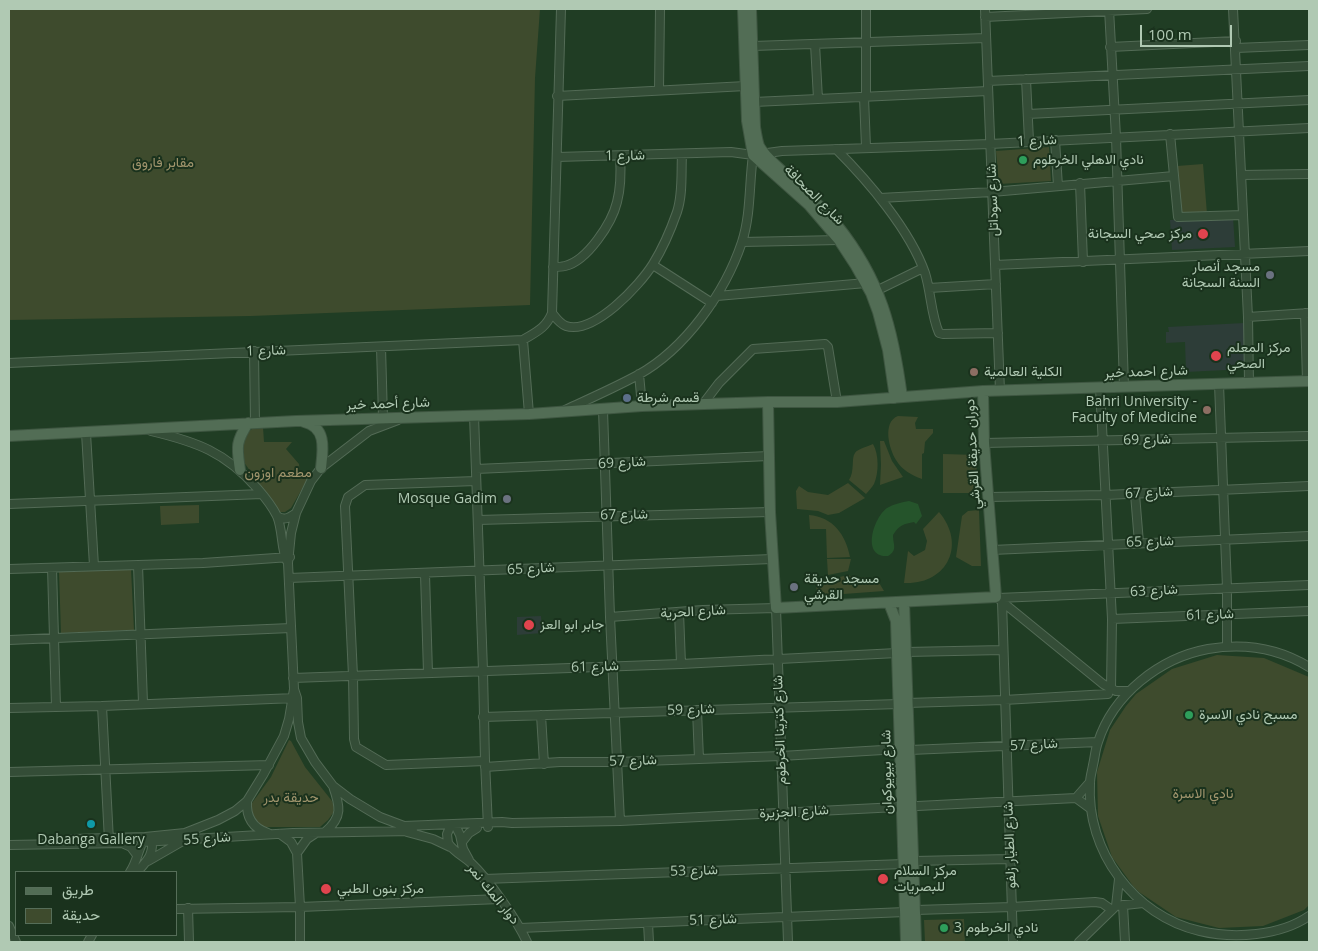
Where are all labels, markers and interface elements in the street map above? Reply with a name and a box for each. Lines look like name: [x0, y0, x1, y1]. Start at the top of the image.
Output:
scale bar: [1143, 15, 1236, 47]
text: 100 m: [1148, 24, 1192, 44]
street label: شارع 1: [1017, 132, 1057, 150]
street label: شارع 1: [605, 147, 645, 165]
place label: نادي الاهلي الخرطوم: [1033, 152, 1144, 168]
marker: نادي الاهلي الخرطوم: [1017, 154, 1029, 166]
park label: مقابر فاروق: [132, 155, 194, 171]
street label: شارع الصحافة: [780, 161, 848, 229]
street label: شارع سوداتل: [983, 163, 1003, 237]
place label: مركز صحي السجانة: [1088, 226, 1192, 242]
marker: مركز صحي السجانة: [1196, 227, 1210, 241]
place label: مسجد أنصار السنة السجانة: [1182, 259, 1260, 292]
marker: مسجد أنصار السنة السجانة: [1264, 269, 1276, 281]
place label: مركز المعلم الصحي: [1227, 340, 1290, 372]
street label: شارع 1: [246, 342, 286, 360]
marker: مركز المعلم الصحي: [1209, 349, 1223, 363]
street label: شارع احمد خير: [1104, 362, 1188, 382]
place label: الكلية العالمية: [984, 364, 1062, 380]
marker: الكلية العالمية: [968, 366, 980, 378]
place label: قسم شرطة: [637, 390, 699, 406]
marker: قسم شرطة: [621, 392, 633, 404]
street label: شارع أحمد خير: [346, 394, 430, 414]
place label: Bahri University - Faculty of Medicine: [1072, 394, 1197, 427]
street label: دوران حديقة القرشي: [962, 398, 984, 510]
marker: Bahri University - Faculty of Medicine: [1201, 404, 1213, 416]
street label: شارع 69: [1123, 431, 1171, 449]
street label: شارع 69: [598, 453, 646, 473]
park label: مطعم اوزون: [244, 465, 312, 481]
street label: شارع 67: [1125, 483, 1173, 503]
place label: Mosque Gadim: [398, 491, 497, 507]
marker: Mosque Gadim: [501, 493, 513, 505]
street label: شارع 67: [600, 506, 648, 524]
street label: شارع 65: [1126, 533, 1174, 551]
street label: شارع 65: [507, 559, 555, 579]
place label: مسجد حديقة القرشي: [804, 571, 879, 604]
marker: مسجد حديقة القرشي: [788, 581, 800, 593]
street label: شارع 63: [1130, 581, 1178, 601]
street label: شارع الحرية: [660, 602, 726, 622]
street label: شارع 61: [1186, 606, 1234, 624]
place label: جابر ابو العز: [540, 617, 604, 633]
marker: جابر ابو العز: [522, 618, 536, 632]
street label: شارع 61: [571, 658, 619, 676]
street label: شارع كترينا الخرطوم: [770, 675, 790, 785]
street label: شارع 59: [667, 701, 715, 719]
place label: مسبح نادي الاسرة: [1199, 707, 1297, 723]
marker: مسبح نادي الاسرة: [1183, 709, 1195, 721]
street label: شارع بيويوكوان: [878, 730, 896, 814]
street label: شارع 57: [1010, 735, 1058, 755]
street label: شارع 57: [609, 752, 657, 770]
park label: نادي الاسرة: [1173, 786, 1233, 802]
park label: حديقة بدر: [263, 790, 319, 806]
street label: شارع الطيار زلفو: [1000, 801, 1020, 889]
street label: شارع الجزيرة: [759, 802, 829, 822]
marker: Dabanga Gallery: [85, 818, 97, 830]
street label: شارع 55: [183, 829, 231, 849]
place label: Dabanga Gallery: [37, 832, 145, 848]
street label: دوار المك نمر: [463, 860, 523, 928]
street label: شارع 53: [670, 862, 718, 880]
place label: مركز السلام للبصريات: [894, 863, 957, 896]
legend: [15, 871, 178, 936]
marker: مركز السلام للبصريات: [876, 872, 890, 886]
text: طريق: [62, 879, 94, 899]
place label: مركز بنون الطبي: [337, 881, 424, 897]
marker: مركز بنون الطبي: [319, 882, 333, 896]
text: حديقة: [62, 904, 100, 924]
street label: شارع 51: [689, 911, 737, 929]
place label: نادي الخرطوم 3: [954, 920, 1038, 936]
marker: نادي الخرطوم 3: [938, 922, 950, 934]

